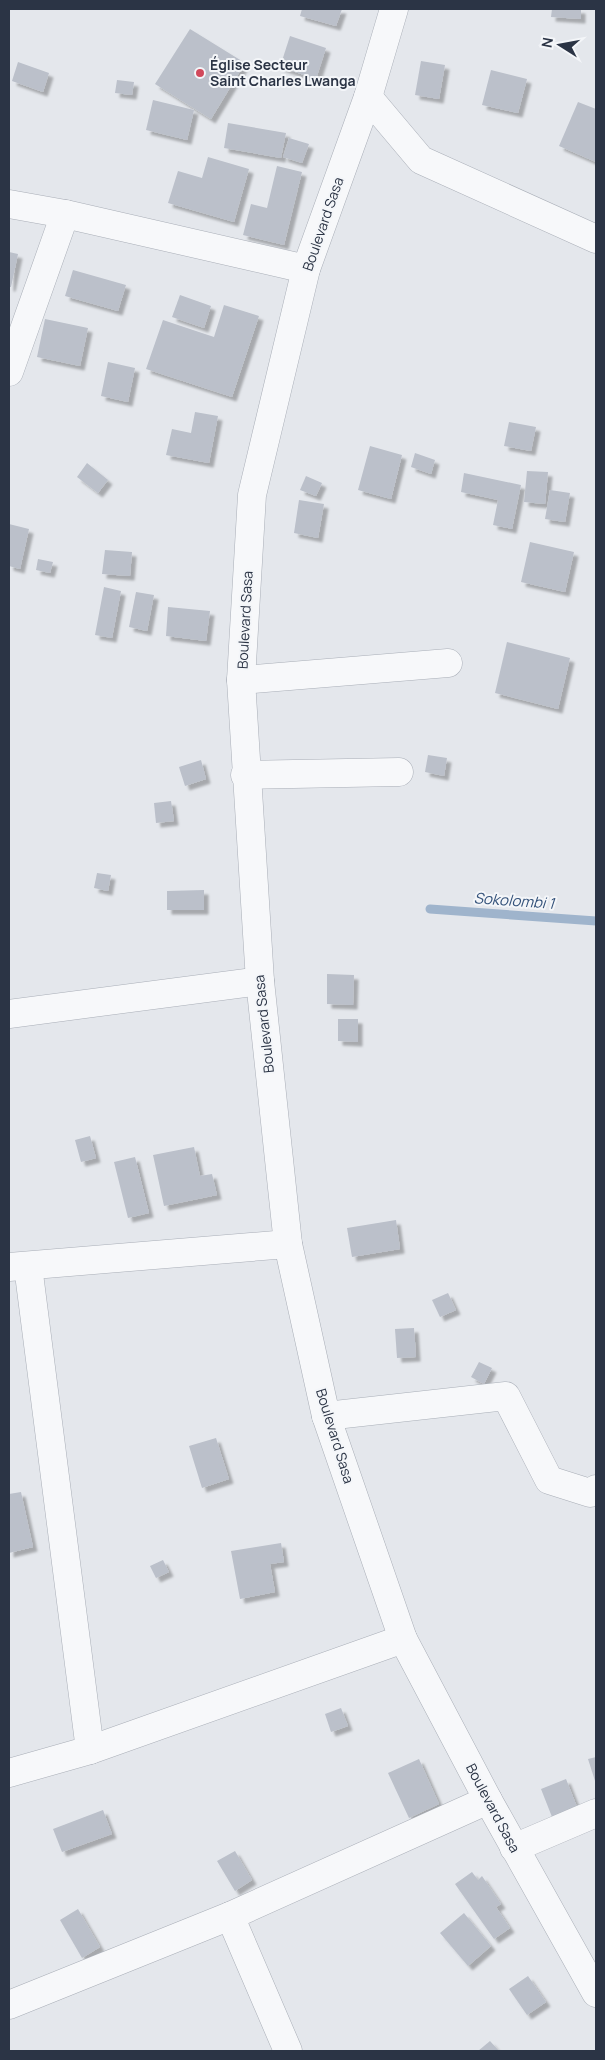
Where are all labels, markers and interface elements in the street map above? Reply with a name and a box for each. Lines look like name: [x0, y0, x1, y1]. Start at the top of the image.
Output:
north arrow: [535, 20, 585, 70]
text: N: [536, 36, 557, 49]
place label: Église Secteur Saint Charles Lwanga: [210, 55, 356, 90]
marker: Église Secteur Saint Charles Lwanga: [194, 67, 206, 79]
street label: Boulevard Sasa: [298, 174, 348, 273]
street label: Boulevard Sasa: [232, 570, 257, 670]
water label: Sokolombi 1: [473, 887, 556, 914]
street label: Boulevard Sasa: [249, 974, 278, 1074]
street label: Boulevard Sasa: [312, 1386, 359, 1486]
street label: Boulevard Sasa: [462, 1760, 525, 1856]

